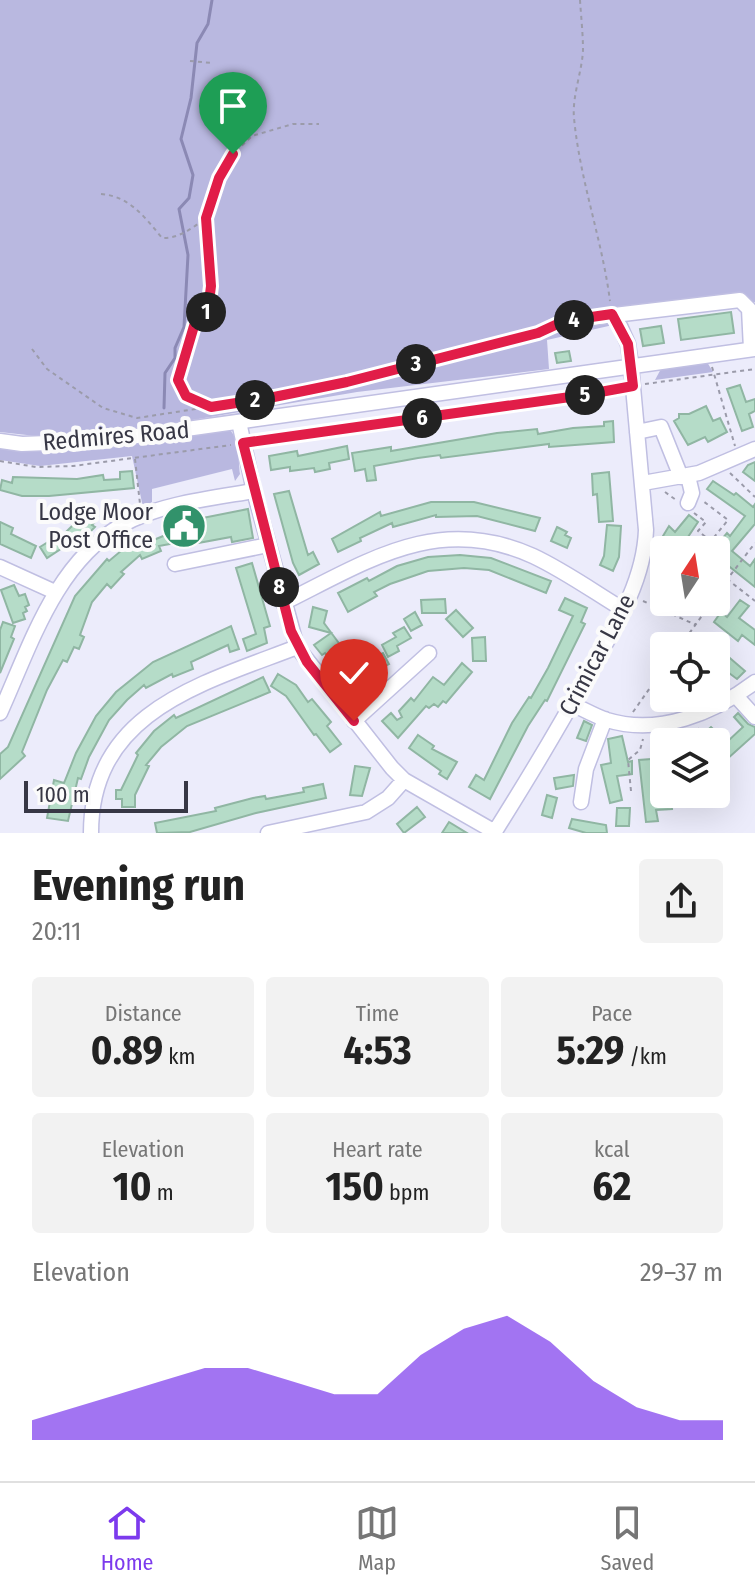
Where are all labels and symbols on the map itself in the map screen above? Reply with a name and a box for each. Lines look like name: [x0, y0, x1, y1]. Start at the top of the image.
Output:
pin: [199, 72, 267, 154]
pin: 1: [186, 292, 226, 332]
pin: 4: [554, 300, 594, 340]
pin: 3: [396, 344, 436, 384]
pin: 5: [565, 375, 605, 415]
pin: 2: [235, 380, 275, 420]
pin: 6: [402, 398, 442, 438]
street label: Redmires Road: [41, 416, 191, 456]
place label: Lodge Moor Post Office: [38, 498, 154, 554]
public building icon: Lodge Moor Post Office: [160, 502, 208, 550]
north arrow: [650, 536, 730, 616]
pin: 8: [259, 567, 299, 607]
street label: Crimicar Lane: [553, 590, 641, 720]
pin: [320, 639, 388, 721]
scale bar: [24, 777, 188, 813]

